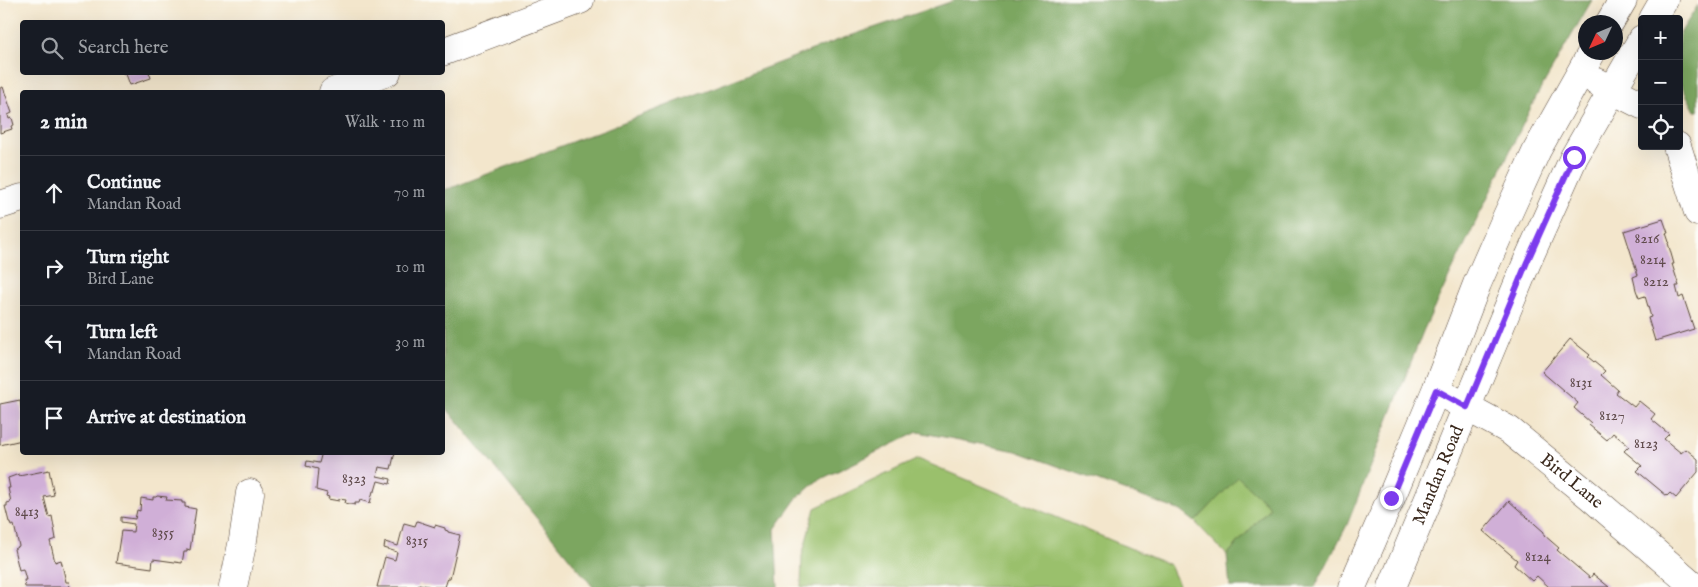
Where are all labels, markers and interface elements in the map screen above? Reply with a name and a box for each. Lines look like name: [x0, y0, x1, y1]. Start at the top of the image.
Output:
north arrow: [1578, 15, 1623, 60]
map controls: [1638, 15, 1683, 150]
button: +: [1638, 15, 1683, 60]
search box: [20, 20, 445, 75]
icon: search: [38, 34, 66, 62]
text: Search here: [78, 36, 169, 60]
button: −: [1638, 60, 1683, 105]
button: locate: [1638, 105, 1683, 150]
text: 2 min: [40, 109, 87, 136]
text: Walk · 110 m: [345, 113, 425, 133]
route start: [1563, 146, 1586, 169]
text: Continue: [87, 171, 161, 195]
icon: ahead: [40, 179, 68, 207]
text: 70 m: [394, 183, 425, 203]
text: Mandan Road: [87, 195, 181, 215]
house number: 8216: [1635, 229, 1660, 248]
text: Turn right: [87, 246, 169, 270]
house number: 8214: [1640, 250, 1667, 269]
icon: right: [40, 254, 68, 282]
text: 10 m: [395, 258, 425, 278]
text: Bird Lane: [87, 270, 154, 290]
house number: 8212: [1643, 272, 1669, 291]
text: Turn left: [87, 321, 158, 345]
icon: left: [40, 329, 68, 357]
text: 30 m: [395, 333, 425, 353]
text: Mandan Road: [87, 345, 181, 365]
house number: 8131: [1570, 373, 1592, 392]
icon: arrive: [40, 404, 68, 432]
text: Arrive at destination: [87, 406, 246, 430]
house number: 8127: [1599, 406, 1625, 425]
street label: Mandan Road: [1407, 422, 1470, 529]
house number: 8123: [1634, 434, 1658, 453]
street label: Bird Lane: [1535, 448, 1608, 514]
house number: 8323: [342, 469, 366, 488]
route end: [1380, 487, 1403, 510]
house number: 8413: [15, 502, 39, 521]
house number: 8355: [152, 523, 175, 542]
house number: 8315: [406, 531, 429, 550]
house number: 8124: [1525, 547, 1552, 566]

